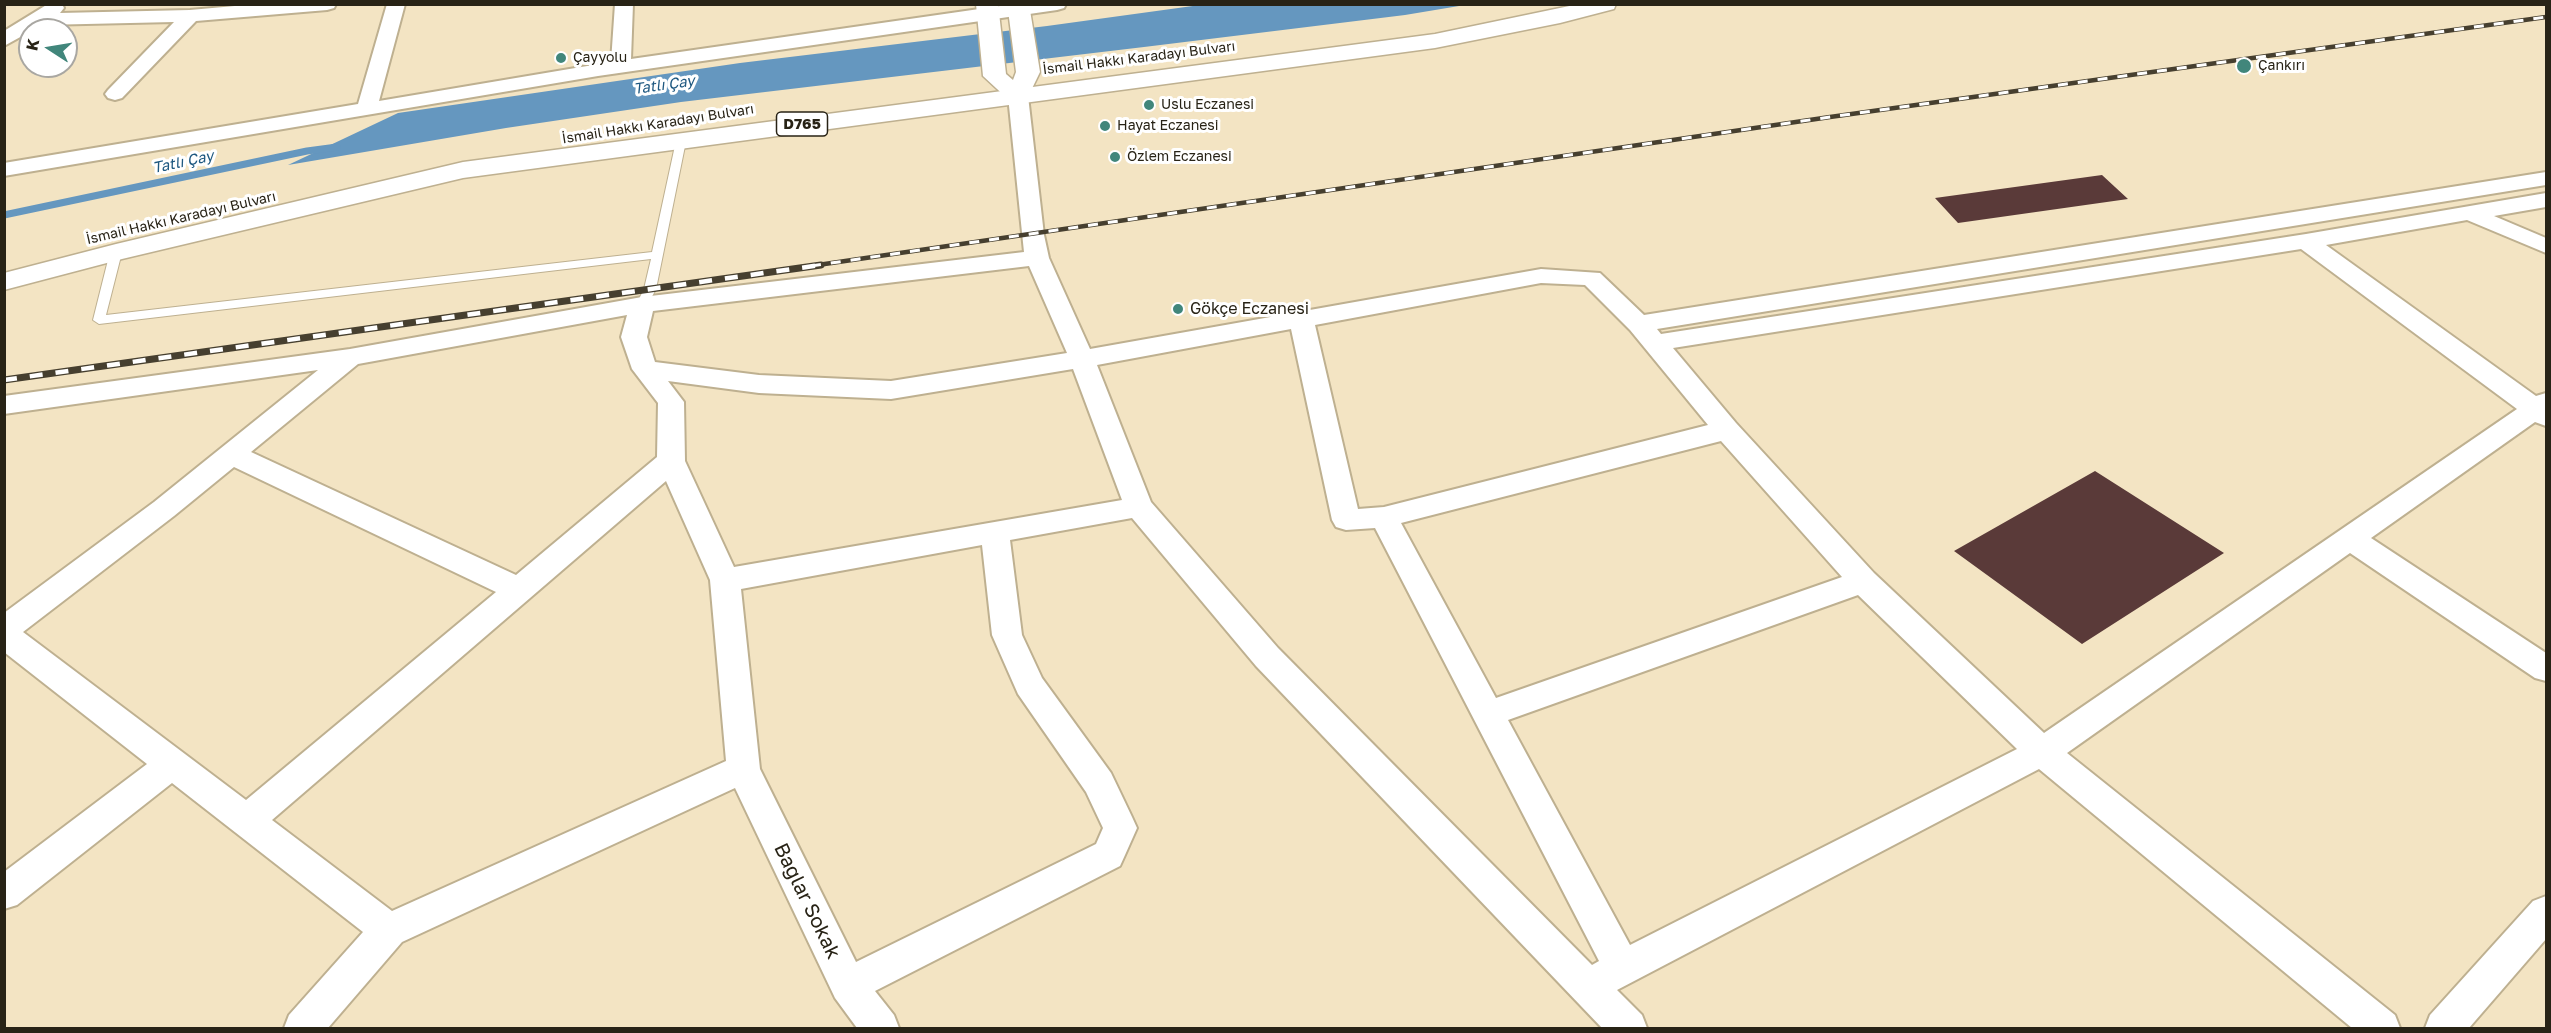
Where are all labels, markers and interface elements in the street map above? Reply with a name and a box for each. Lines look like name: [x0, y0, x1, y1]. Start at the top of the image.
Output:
north arrow: [18, 18, 78, 78]
text: K: [21, 37, 43, 52]
street label: İsmail Hakkı Karadayı Bulvarı: [1042, 38, 1236, 78]
place label: Çayyolu: [573, 50, 627, 66]
marker: Çayyolu: [554, 51, 568, 65]
marker: Çankırı: [2235, 57, 2253, 75]
place label: Çankırı: [2258, 58, 2305, 74]
water label: Tatlı Çay: [632, 72, 696, 98]
place label: Uslu Eczanesi: [1161, 97, 1254, 113]
marker: Uslu Eczanesi: [1142, 98, 1156, 112]
street label: İsmail Hakkı Karadayı Bulvarı: [561, 101, 755, 147]
road number: D765: [776, 112, 828, 136]
place label: Hayat Eczanesi: [1117, 118, 1219, 134]
marker: Hayat Eczanesi: [1098, 119, 1112, 133]
water label: Tatlı Çay: [151, 147, 215, 177]
place label: Özlem Eczanesi: [1127, 149, 1232, 165]
marker: Özlem Eczanesi: [1108, 150, 1122, 164]
street label: İsmail Hakkı Karadayı Bulvarı: [85, 188, 277, 248]
place label: Gökçe Eczanesi: [1190, 299, 1309, 319]
marker: Gökçe Eczanesi: [1171, 302, 1185, 316]
street label: Bağlar Sokak: [769, 839, 845, 963]

